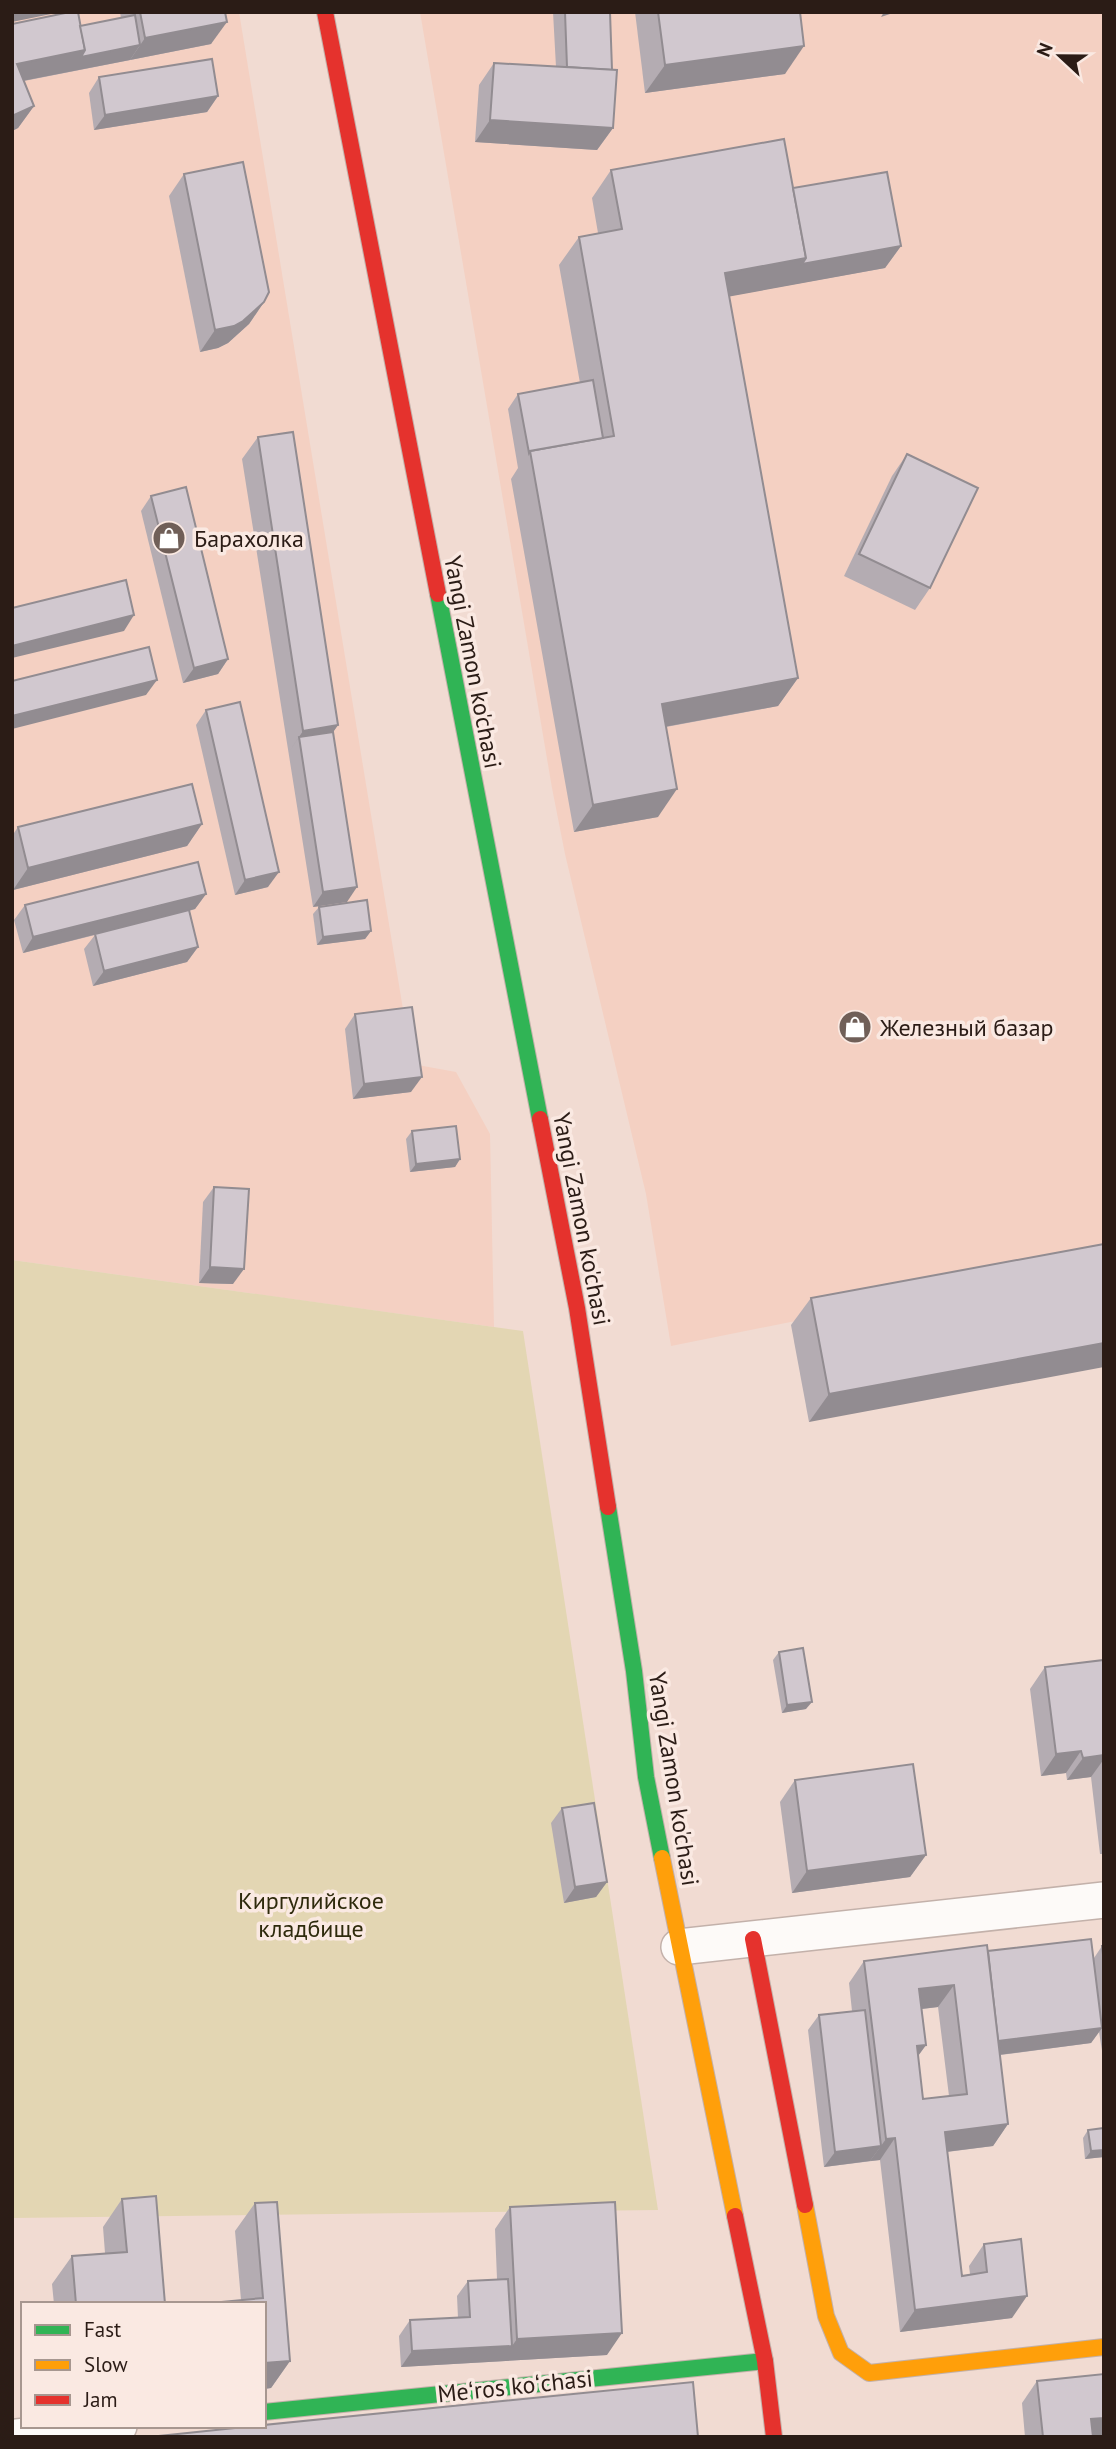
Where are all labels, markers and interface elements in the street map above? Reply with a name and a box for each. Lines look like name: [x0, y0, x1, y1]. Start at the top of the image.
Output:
north arrow: [1025, 21, 1095, 91]
text: N: [1031, 39, 1058, 60]
shop icon: Барахолка: [150, 519, 188, 557]
place label: Барахолка: [194, 523, 304, 554]
street label: Yangi Zamon ko'chasi: [437, 553, 509, 771]
shop icon: Железный базар: [836, 1008, 874, 1046]
place label: Железный базар: [879, 1012, 1054, 1043]
street label: Yangi Zamon ko'chasi: [546, 1110, 618, 1328]
street label: Yangi Zamon ko'chasi: [642, 1670, 706, 1888]
park label: Киргулийское кладбище: [238, 1885, 384, 1944]
legend: [21, 2302, 266, 2428]
text: Fast: [84, 2316, 121, 2343]
text: Slow: [84, 2351, 128, 2378]
street label: Meʻros koʻchasi: [436, 2362, 594, 2410]
text: Jam: [83, 2386, 118, 2413]

